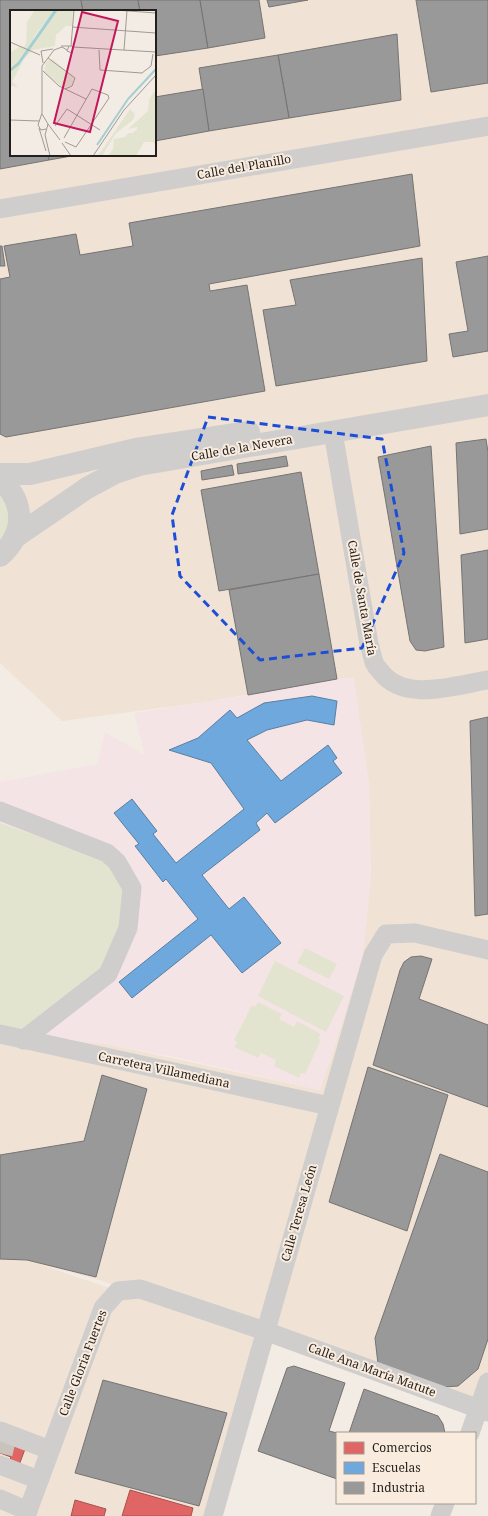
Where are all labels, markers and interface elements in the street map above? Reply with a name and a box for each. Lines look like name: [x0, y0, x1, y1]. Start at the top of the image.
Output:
inset map: [10, 10, 156, 156]
street label: Calle del Planillo: [195, 150, 292, 183]
street label: Calle de la Nevera: [190, 430, 294, 465]
street label: Calle de Santa María: [344, 539, 381, 657]
street label: Carretera Villamediana: [97, 1047, 232, 1092]
street label: Calle Teresa León: [277, 1162, 321, 1263]
street label: Calle Gloria Fuertes: [54, 1307, 111, 1418]
street label: Calle Ana María Matute: [306, 1338, 439, 1401]
legend: [336, 1432, 476, 1504]
text: Comercios: [372, 1439, 432, 1456]
text: Escuelas: [372, 1459, 421, 1476]
text: Industria: [372, 1479, 425, 1496]

